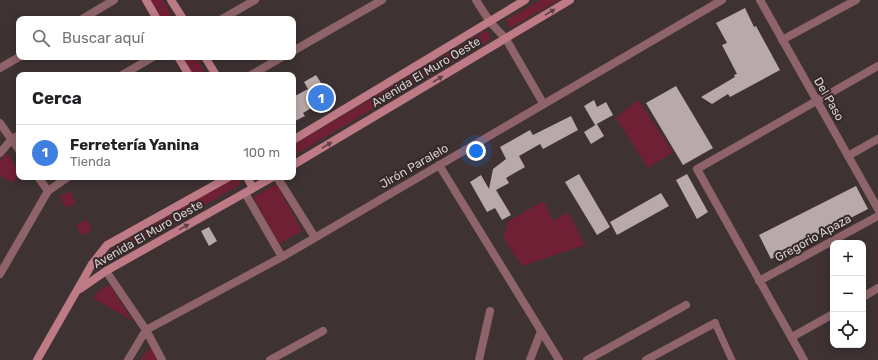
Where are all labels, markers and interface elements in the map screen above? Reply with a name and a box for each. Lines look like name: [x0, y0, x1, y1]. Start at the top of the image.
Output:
one-way arrow: [544, 9, 556, 16]
search box: [16, 16, 296, 60]
icon: search: [30, 27, 52, 49]
text: Buscar aquí: [62, 29, 144, 47]
street label: Avenida El Muro Oeste: [369, 34, 483, 110]
one-way arrow: [432, 75, 444, 82]
street label: Del Paso: [811, 75, 847, 123]
pin: 1: [308, 83, 334, 113]
text: Cerca: [32, 88, 82, 108]
text: Ferretería Yanina: [70, 136, 199, 154]
street label: Jirón Paralelo: [377, 141, 451, 191]
your location: [466, 141, 486, 161]
one-way arrow: [321, 142, 333, 149]
text: 1: [42, 145, 48, 160]
text: 100 m: [243, 145, 280, 160]
text: Tienda: [70, 154, 111, 169]
street label: Avenida El Muro Oeste: [91, 197, 206, 271]
street label: Gregorio Apaza: [772, 211, 854, 265]
one-way arrow: [178, 224, 189, 231]
map controls: [830, 240, 866, 348]
button: +: [830, 240, 866, 276]
button: −: [830, 276, 866, 312]
button: locate: [830, 312, 866, 348]

